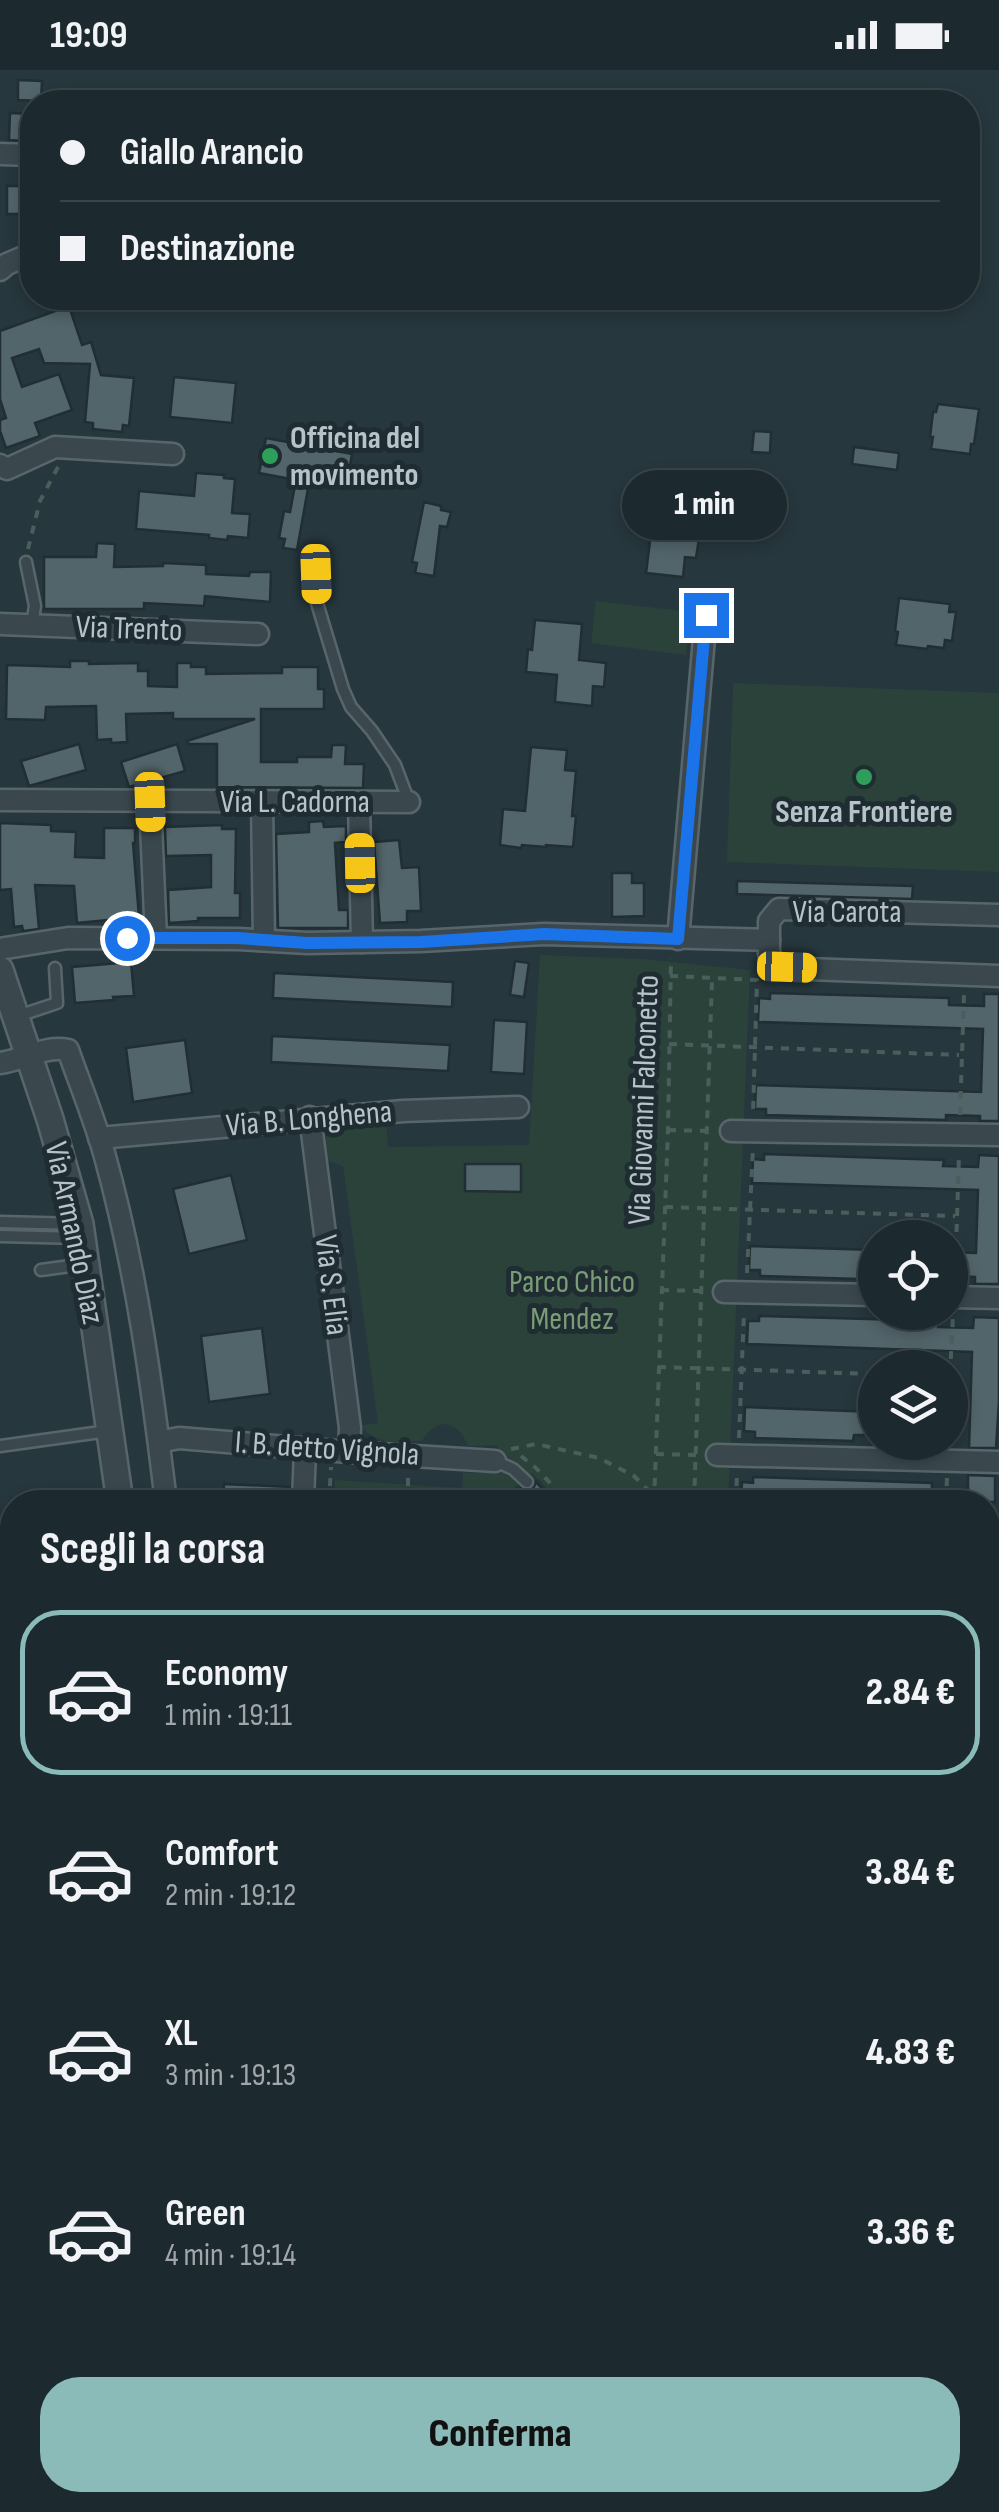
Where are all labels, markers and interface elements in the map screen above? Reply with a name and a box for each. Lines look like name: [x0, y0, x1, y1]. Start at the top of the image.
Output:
text: 19:09: [50, 13, 128, 58]
text: Giallo Arancio: [120, 130, 304, 175]
text: Destinazione: [120, 226, 295, 271]
place label: Officina del movimento: [290, 419, 420, 495]
marker: Officina del movimento: [259, 445, 281, 467]
callout: 1 min: [624, 470, 788, 540]
text: 1 min: [674, 485, 735, 524]
car: [300, 543, 332, 605]
route end: [684, 593, 729, 638]
street label: Via Trento: [75, 608, 183, 650]
marker: Senza Frontiere: [853, 766, 875, 788]
car: [134, 771, 166, 833]
street label: Via L. Cadorna: [220, 783, 370, 822]
place label: Senza Frontiere: [775, 793, 953, 832]
car: [344, 833, 376, 893]
street label: Via Carota: [793, 893, 901, 932]
route start: [105, 916, 150, 961]
car: [756, 951, 818, 983]
street label: Via Giovanni Falconetto: [620, 974, 668, 1226]
street label: Via B. Longhena: [224, 1092, 394, 1146]
street label: Via Armando Diaz: [36, 1138, 112, 1328]
map controls: [858, 1220, 968, 1460]
button: locate: [858, 1220, 968, 1330]
street label: Via S. Elia: [306, 1233, 356, 1337]
park label: Parco Chico Mendez: [509, 1263, 635, 1339]
button: layers: [858, 1350, 968, 1460]
street label: I. B. detto Vignola: [234, 1423, 420, 1475]
text: Scegli la corsa: [40, 1522, 266, 1577]
icon: car: [45, 1648, 135, 1738]
text: Economy: [165, 1651, 288, 1696]
text: 2.84 €: [866, 1670, 955, 1715]
text: 1 min · 19:11: [165, 1696, 292, 1735]
icon: car: [45, 1828, 135, 1918]
text: Comfort: [165, 1831, 279, 1876]
text: 3.84 €: [865, 1850, 955, 1895]
text: 2 min · 19:12: [165, 1876, 296, 1915]
icon: car: [45, 2008, 135, 2098]
text: XL: [165, 2011, 198, 2056]
text: 4.83 €: [866, 2030, 955, 2075]
text: 3 min · 19:13: [165, 2056, 296, 2095]
icon: car: [45, 2188, 135, 2278]
text: Green: [165, 2191, 246, 2236]
text: 3.36 €: [867, 2210, 955, 2255]
text: 4 min · 19:14: [165, 2236, 296, 2275]
button: Conferma: [40, 2377, 960, 2492]

